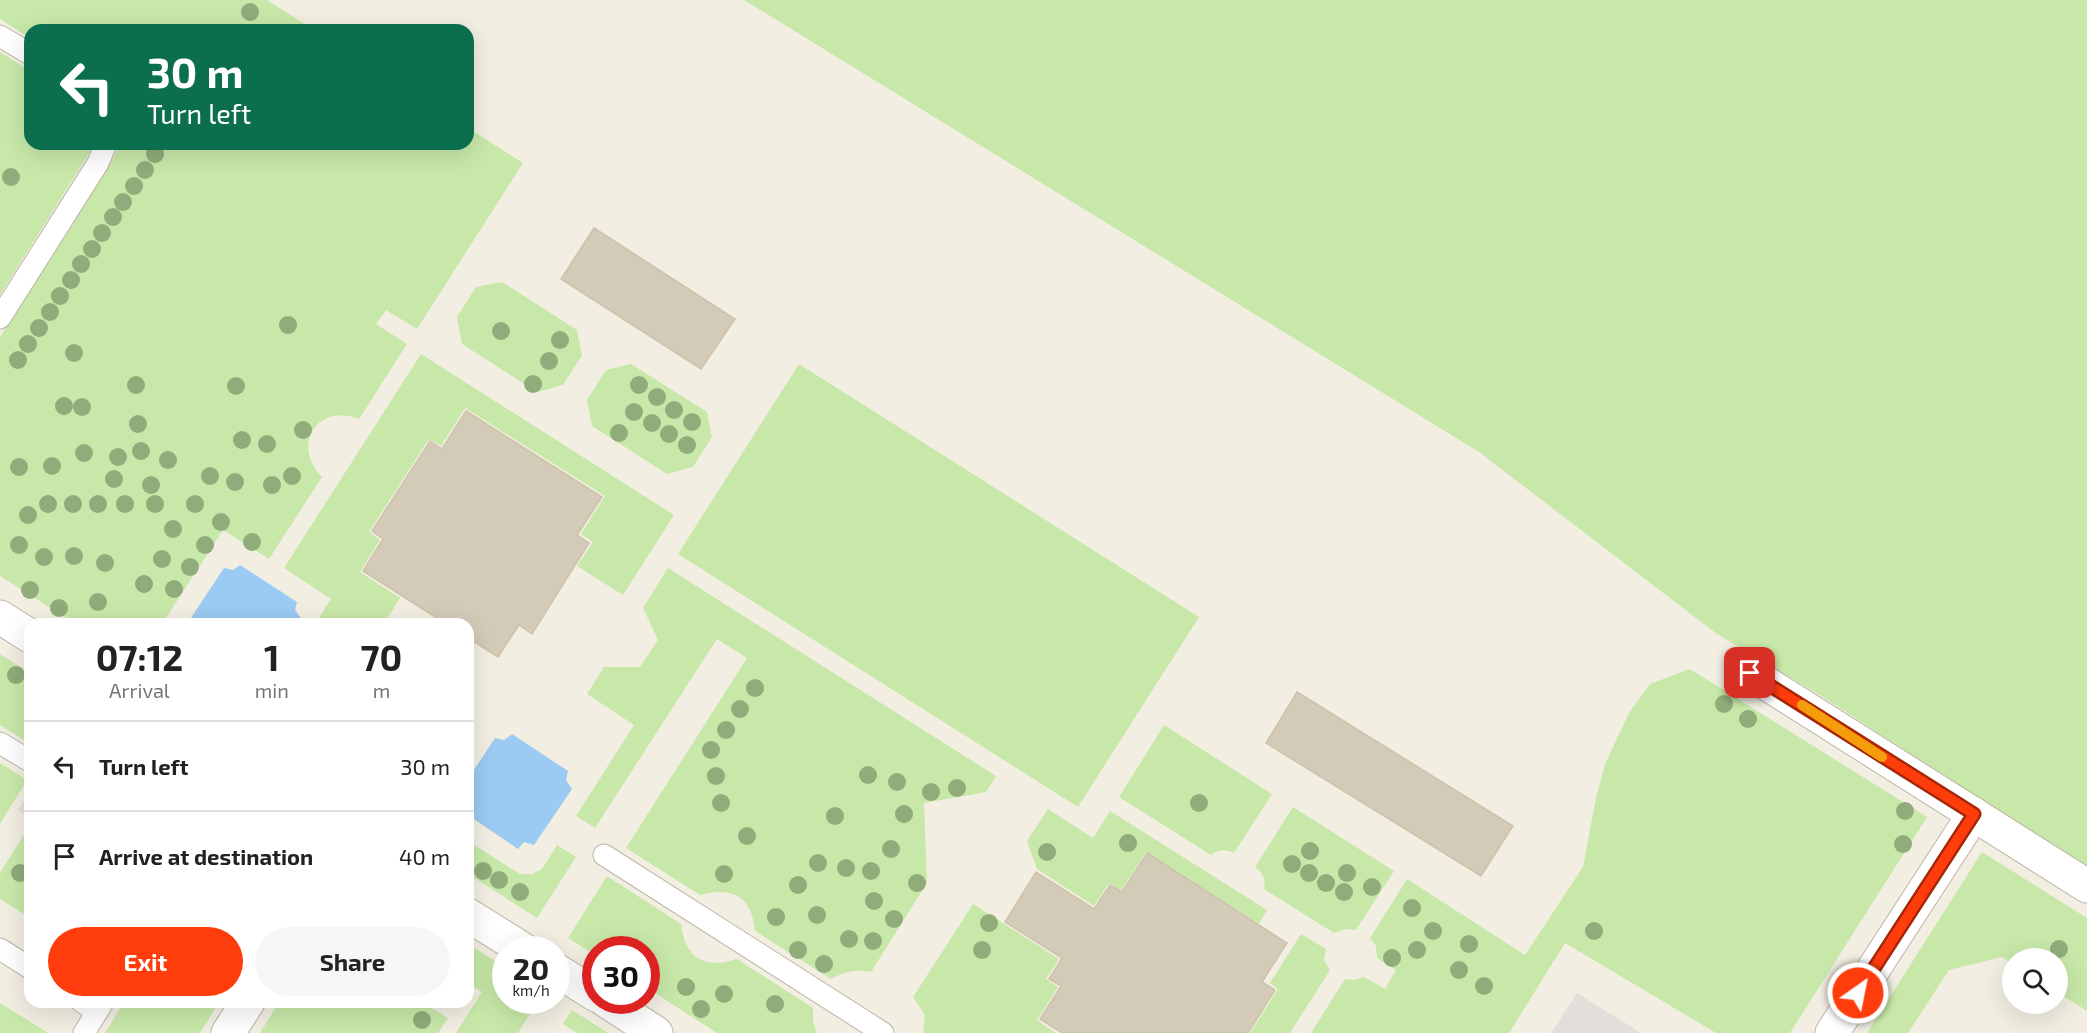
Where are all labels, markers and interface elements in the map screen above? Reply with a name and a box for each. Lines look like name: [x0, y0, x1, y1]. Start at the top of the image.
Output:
text: 30 m: [147, 46, 243, 96]
icon: left: [48, 48, 126, 126]
text: Turn left: [147, 97, 251, 129]
text: 07:12: [96, 635, 183, 678]
text: 1: [264, 635, 280, 678]
text: 70: [361, 635, 402, 678]
pin: [1724, 647, 1775, 698]
icon: arrive: [1733, 656, 1766, 689]
text: Arrival: [109, 678, 170, 702]
text: min: [255, 678, 289, 702]
text: m: [373, 678, 390, 702]
icon: left: [48, 750, 81, 783]
text: Turn left: [99, 753, 188, 779]
text: 30 m: [400, 753, 450, 779]
icon: arrive: [48, 840, 81, 873]
text: Arrive at destination: [99, 843, 313, 869]
text: 40 m: [399, 843, 450, 869]
button: Exit: [48, 927, 243, 996]
button: Share: [255, 927, 450, 996]
speed limit sign: 30: [582, 936, 660, 1014]
map controls: [2002, 948, 2068, 1014]
button: search: [2002, 948, 2068, 1014]
text: 20: [513, 950, 549, 986]
position arrow: [1826, 961, 1890, 1025]
text: km/h: [512, 981, 550, 999]

